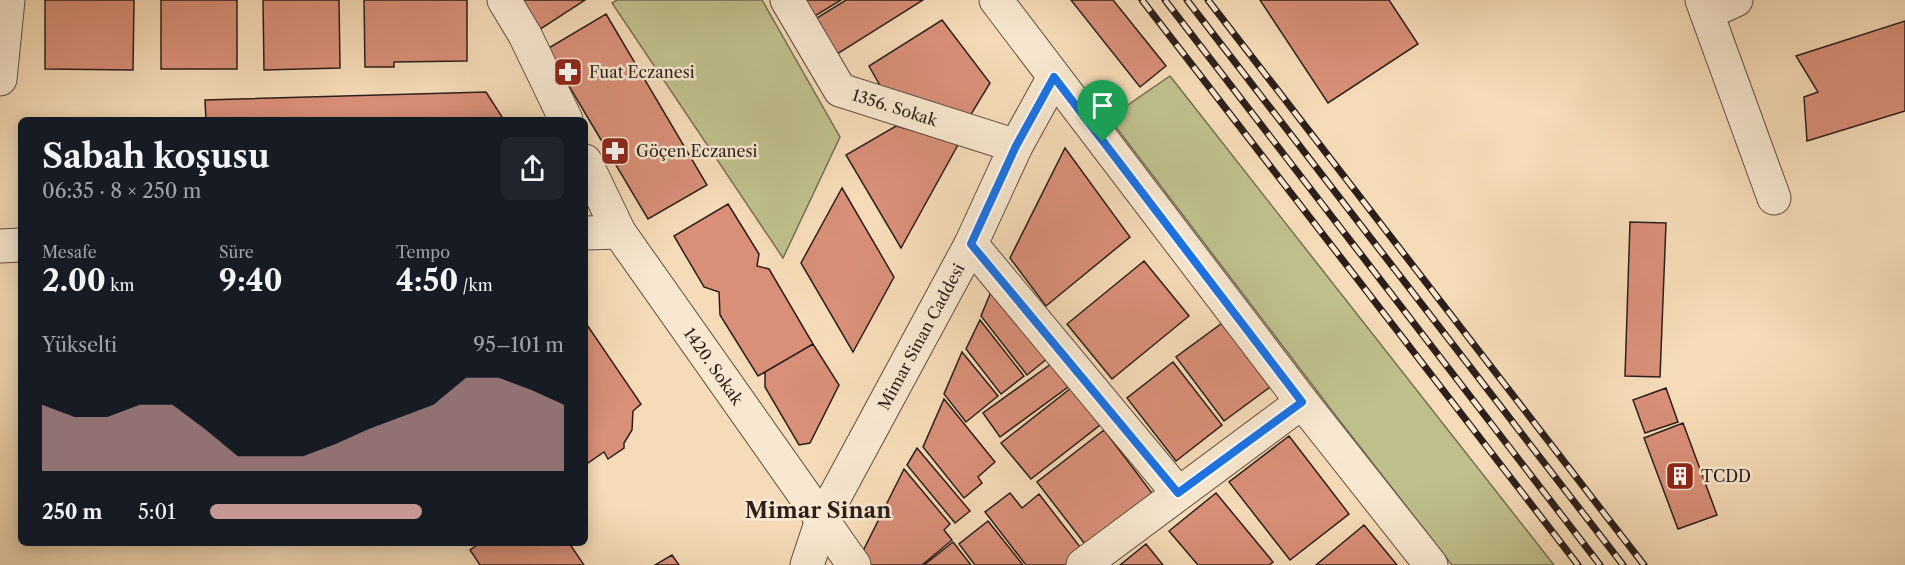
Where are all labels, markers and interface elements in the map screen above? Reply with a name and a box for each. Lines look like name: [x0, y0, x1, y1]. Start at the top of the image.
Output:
pharmacy icon: Fuat Eczanesi: [552, 56, 584, 88]
place label: Fuat Eczanesi: [589, 62, 695, 82]
pin: [1077, 80, 1128, 142]
street label: 1356. Sokak: [850, 85, 941, 131]
icon: arrive: [1086, 89, 1119, 122]
pharmacy icon: Göçen Eczanesi: [599, 135, 631, 167]
text: Sabah koşusu: [42, 136, 270, 177]
button: share: [501, 137, 564, 200]
place label: Göçen Eczanesi: [636, 141, 758, 161]
text: 06:35 · 8 × 250 m: [42, 179, 201, 203]
text: Mesafe: [42, 242, 97, 262]
text: Süre: [219, 242, 254, 262]
text: Tempo: [396, 242, 450, 262]
street label: Mimar Sinan Caddesi: [873, 260, 969, 413]
text: 2.00: [42, 262, 106, 299]
text: 9:40: [219, 262, 283, 299]
text: 4:50: [396, 262, 458, 299]
text: km: [106, 275, 134, 295]
text: /km: [458, 275, 493, 295]
street label: 1420. Sokak: [680, 324, 748, 409]
text: Yükselti: [42, 333, 117, 357]
text: 95–101 m: [473, 333, 564, 357]
building icon: TCDD: [1664, 460, 1696, 492]
place label: TCDD: [1701, 466, 1751, 486]
district label: Mimar Sinan: [745, 497, 891, 524]
text: 250 m: [42, 500, 103, 524]
text: 5:01: [138, 500, 176, 524]

